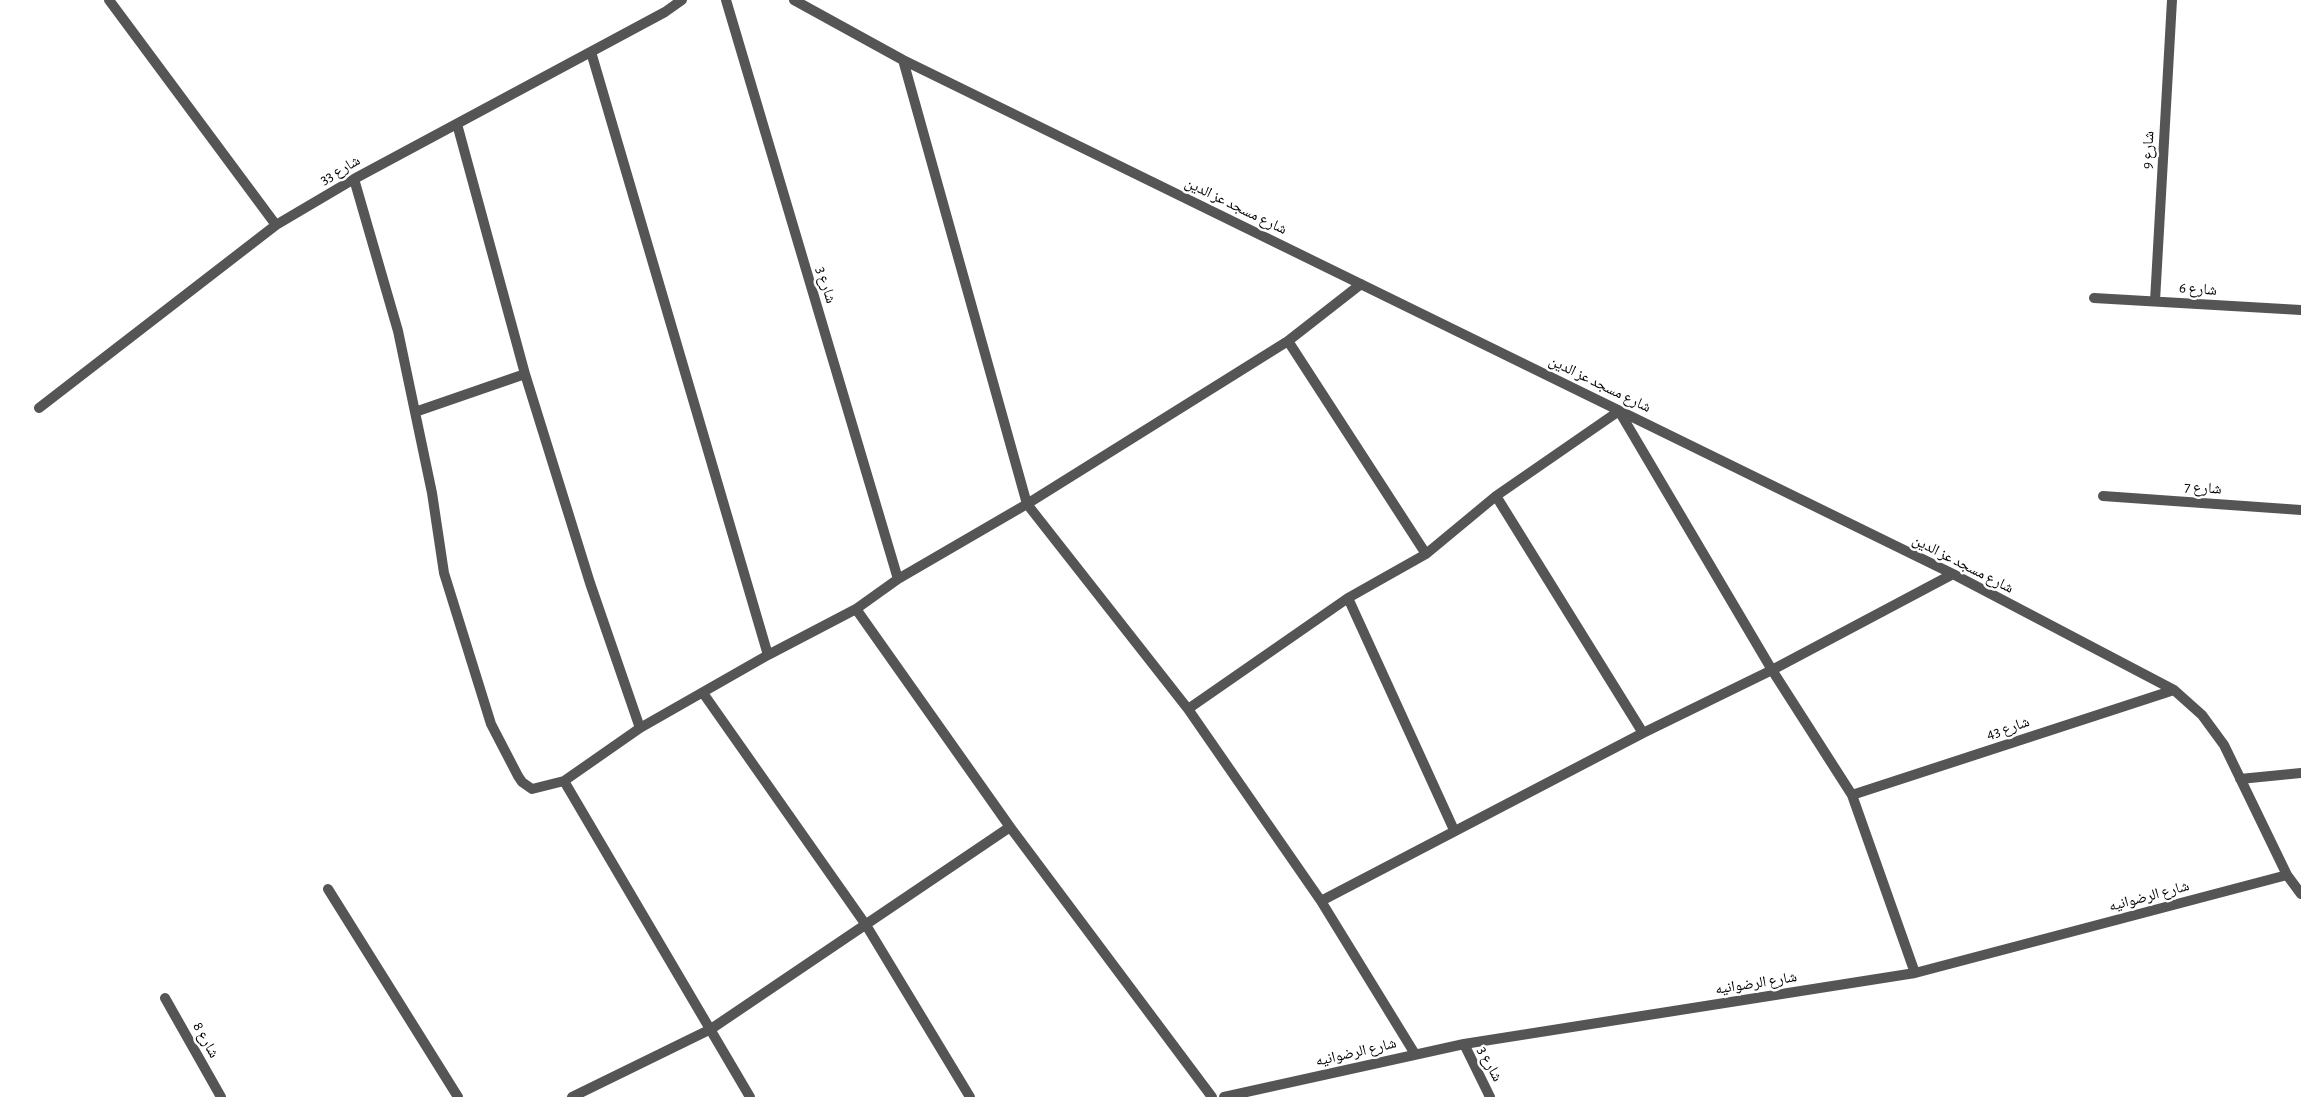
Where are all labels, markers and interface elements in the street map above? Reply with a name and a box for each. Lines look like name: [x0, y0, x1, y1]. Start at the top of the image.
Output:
street label: شارع 9: [2138, 131, 2158, 169]
street label: شارع 33: [317, 151, 363, 189]
street label: شارع مسجد عز الدين: [1182, 174, 1290, 238]
street label: شارع 3: [812, 265, 840, 305]
street label: شارع 6: [2178, 279, 2218, 299]
street label: شارع مسجد عز الدين: [1546, 352, 1654, 416]
street label: شارع 7: [2184, 478, 2222, 498]
street label: شارع مسجد عز الدين: [1909, 531, 2017, 597]
street label: شارع 43: [1984, 713, 2032, 743]
street label: شارع الرضوانيه: [2107, 877, 2191, 915]
street label: شارع الرضوانيه: [1714, 968, 1798, 998]
street label: شارع 8: [189, 1019, 223, 1061]
street label: شارع الرضوانيه: [1314, 1034, 1398, 1070]
street label: شارع 3: [1474, 1043, 1506, 1085]

